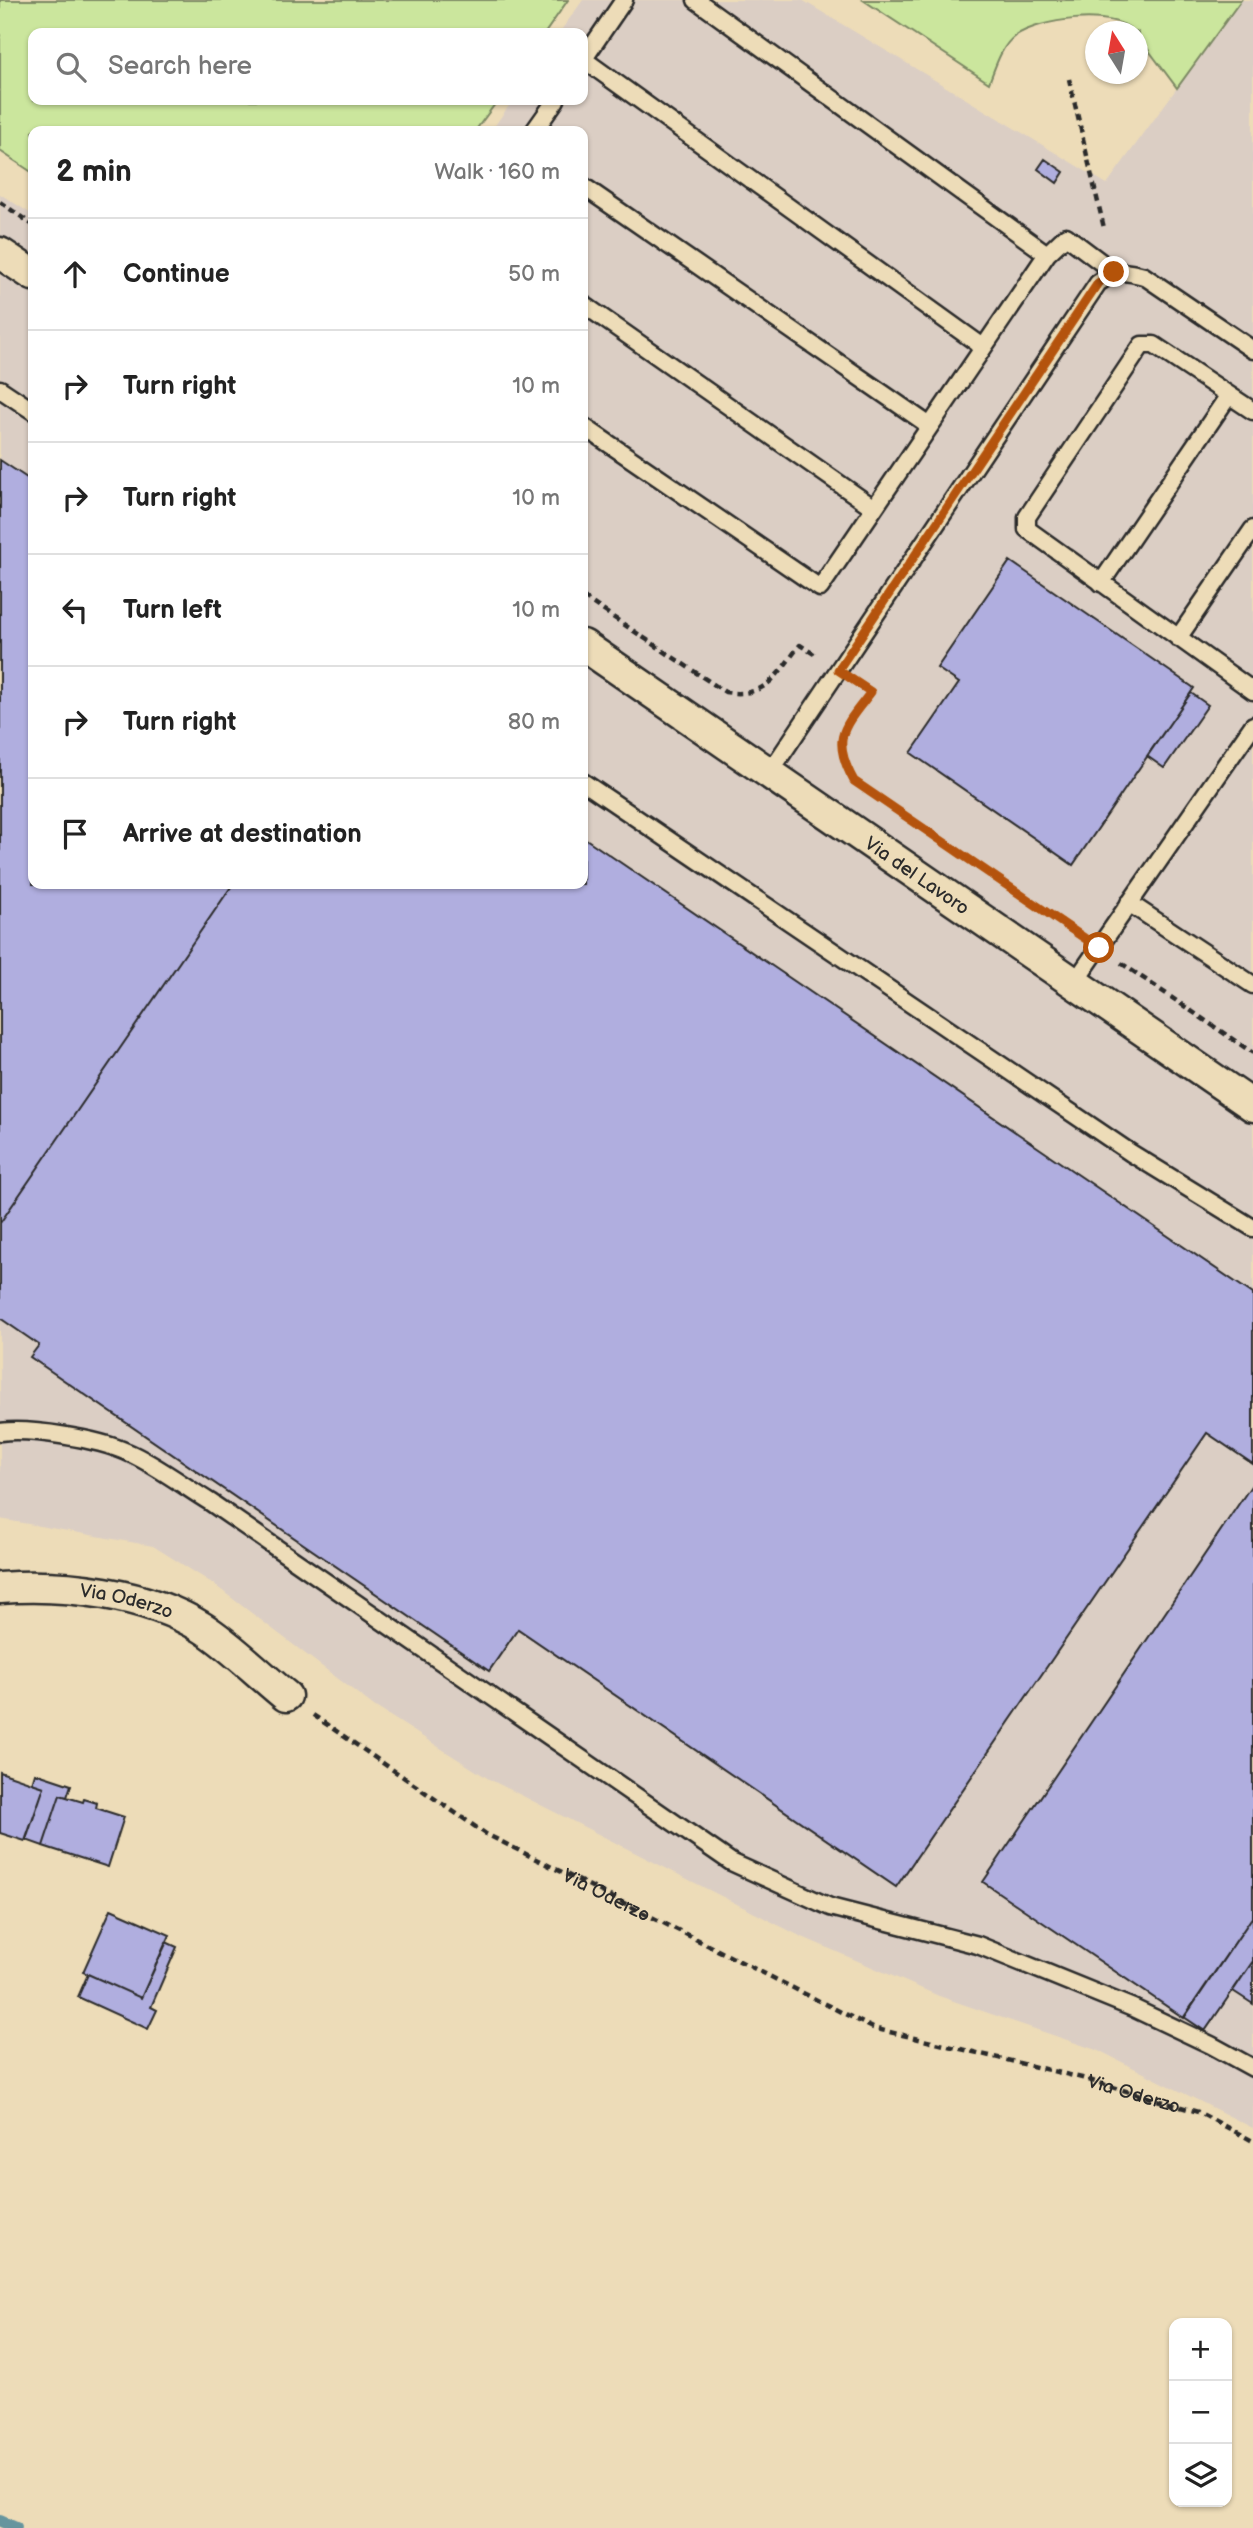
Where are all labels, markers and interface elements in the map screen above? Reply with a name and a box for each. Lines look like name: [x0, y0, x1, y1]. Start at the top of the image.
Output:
north arrow: [1085, 21, 1148, 84]
search box: [28, 28, 588, 105]
icon: search: [52, 48, 90, 86]
text: Search here: [108, 51, 252, 82]
text: 2 min: [56, 154, 132, 190]
text: Walk · 160 m: [434, 158, 560, 186]
icon: ahead: [56, 255, 94, 293]
route end: [1098, 256, 1129, 287]
text: Continue: [123, 259, 230, 290]
text: 50 m: [508, 260, 560, 288]
icon: right: [56, 367, 94, 405]
text: Turn right: [123, 371, 236, 402]
text: 10 m: [512, 372, 560, 400]
icon: right: [56, 479, 94, 517]
text: Turn right: [123, 483, 236, 514]
text: 10 m: [512, 484, 560, 512]
icon: left: [56, 591, 94, 629]
text: Turn left: [123, 595, 222, 626]
text: 10 m: [512, 596, 560, 624]
icon: right: [56, 703, 94, 741]
text: Turn right: [123, 707, 236, 738]
text: 80 m: [508, 708, 560, 736]
icon: arrive: [56, 815, 94, 853]
text: Arrive at destination: [123, 819, 362, 850]
street label: Via del Lavoro: [860, 832, 973, 920]
route start: [1083, 932, 1114, 963]
street label: Via Oderzo: [79, 1580, 176, 1624]
street label: Via Oderzo: [558, 1864, 654, 1927]
street label: Via Oderzo: [1085, 2070, 1183, 2119]
map controls: [1169, 2318, 1232, 2507]
button: +: [1169, 2318, 1232, 2381]
button: −: [1169, 2381, 1232, 2444]
button: layers: [1169, 2444, 1232, 2507]

